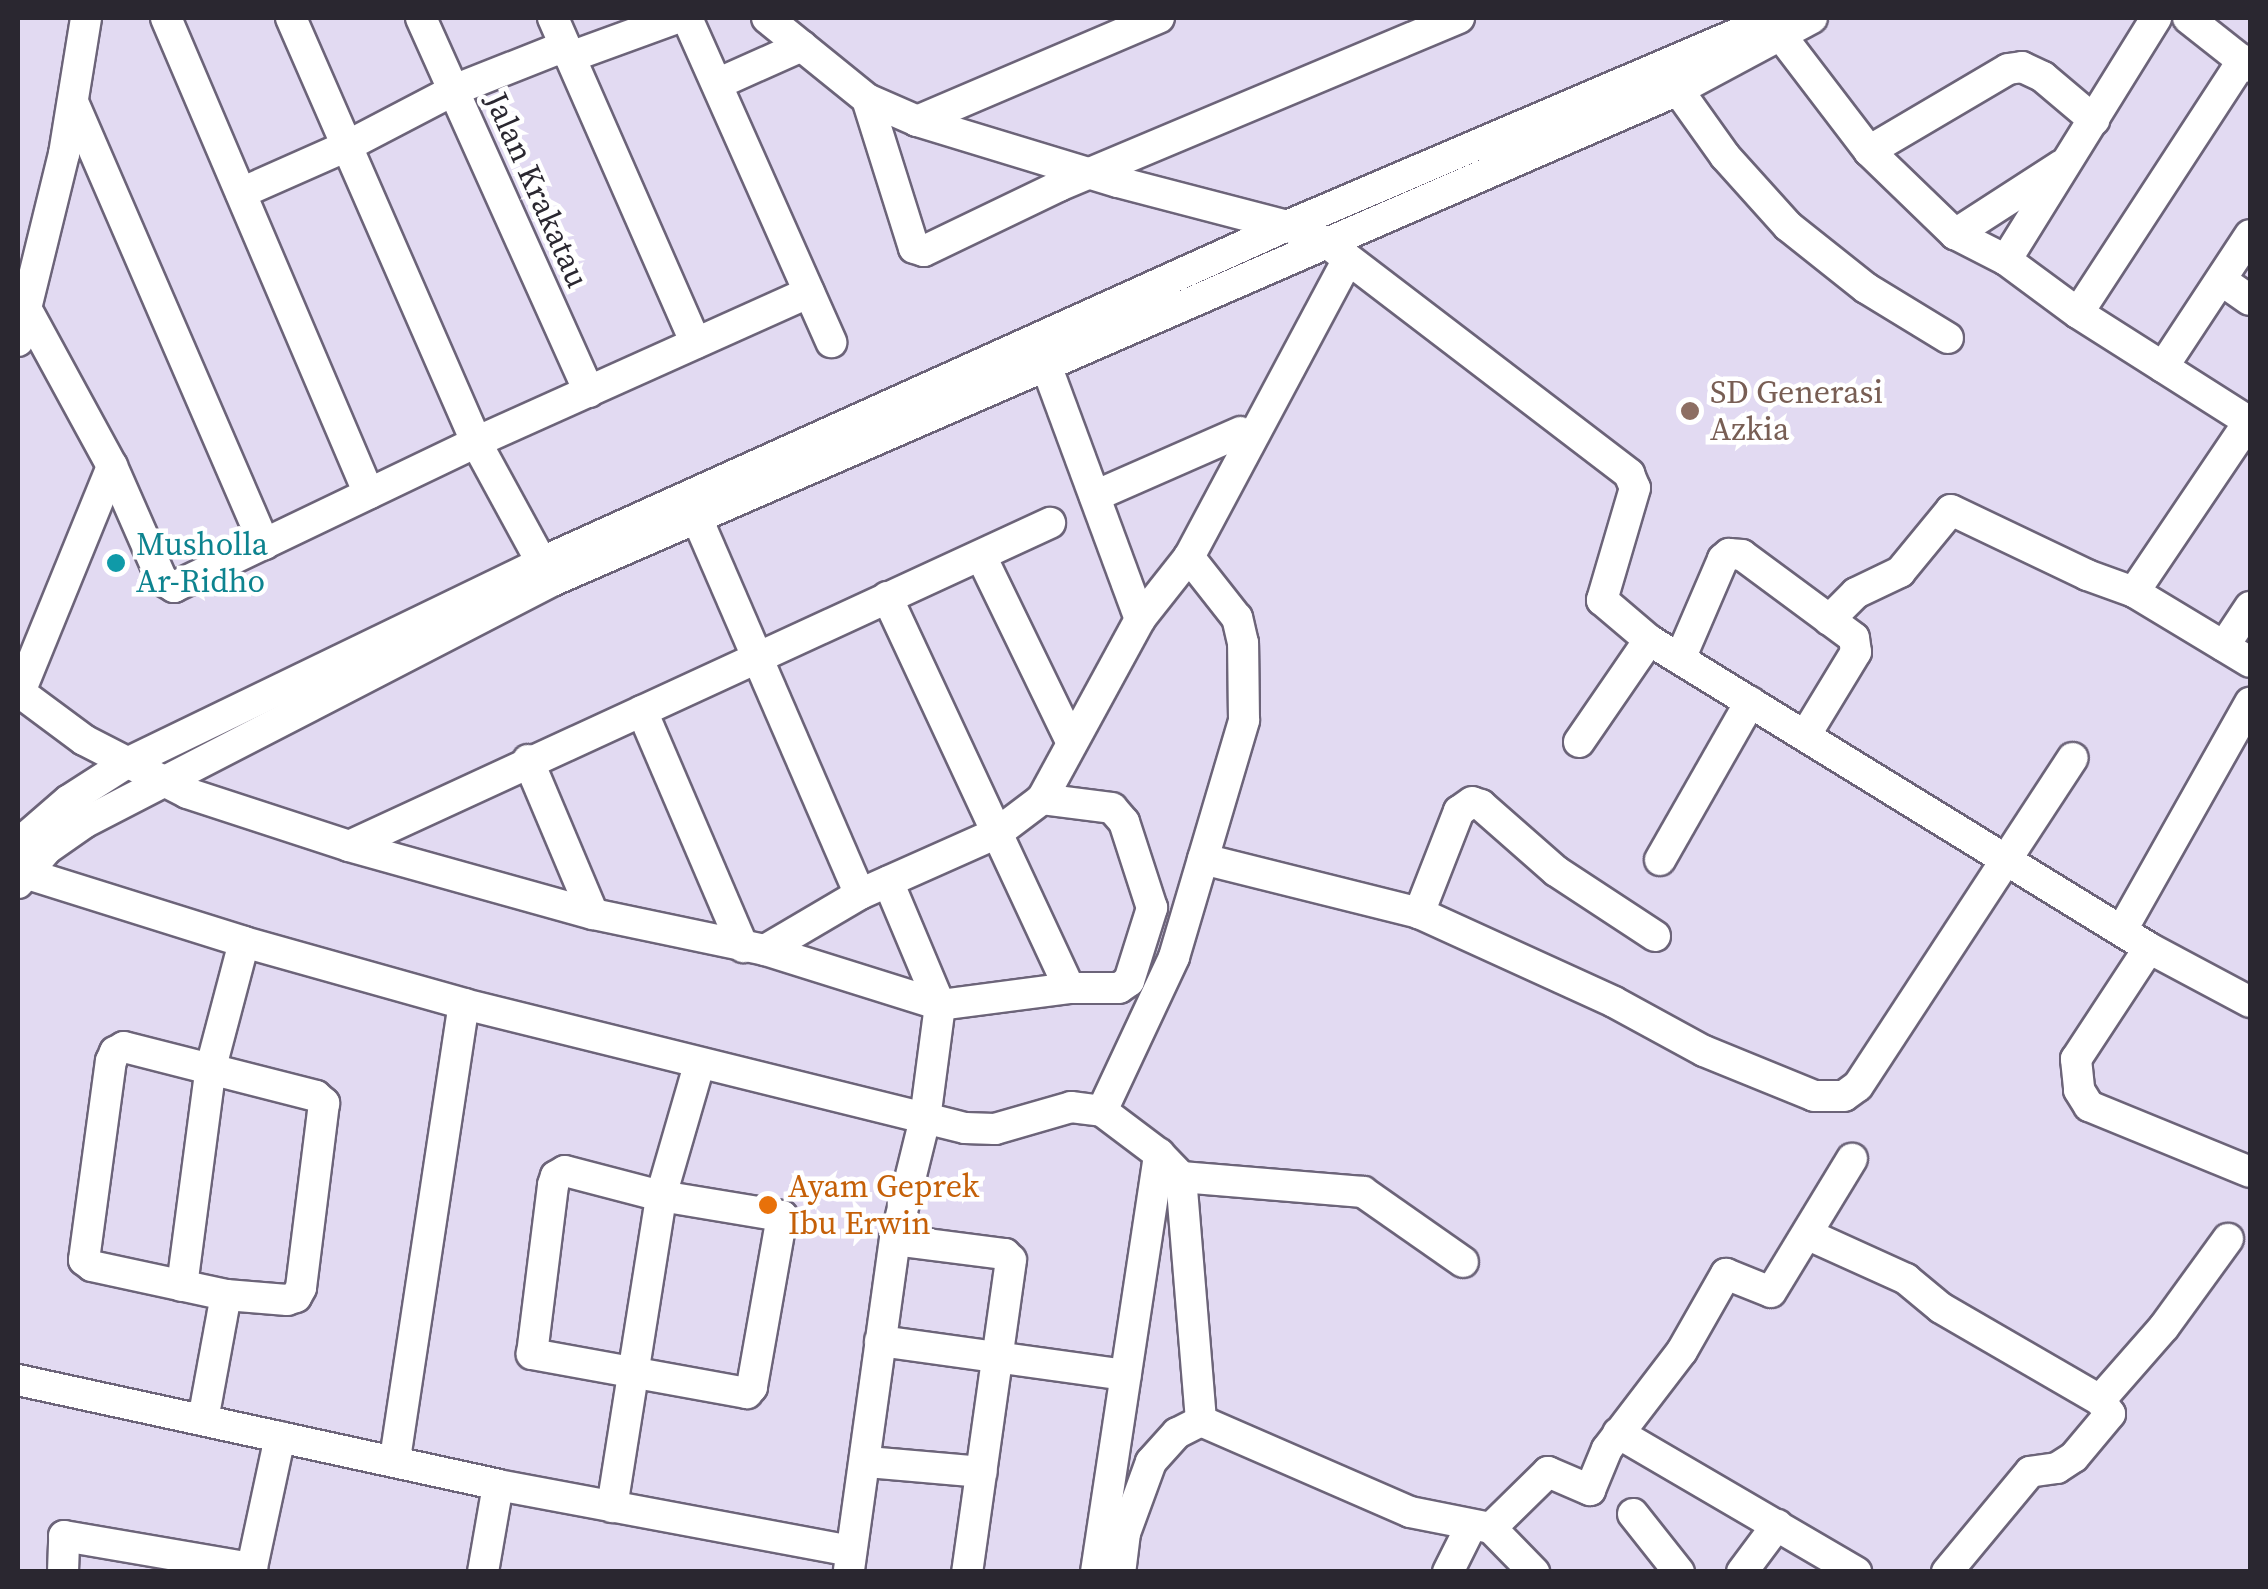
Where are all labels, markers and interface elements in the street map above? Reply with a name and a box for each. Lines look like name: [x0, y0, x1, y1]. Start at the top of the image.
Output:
street label: Jalan Krakatau: [477, 86, 597, 294]
place label: SD Generasi Azkia: [1710, 374, 1883, 449]
marker: SD Generasi Azkia: [1679, 400, 1701, 422]
place label: Musholla Ar-Ridho: [136, 526, 268, 601]
marker: Musholla Ar-Ridho: [105, 552, 127, 574]
place label: Ayam Geprek Ibu Erwin: [788, 1168, 979, 1243]
marker: Ayam Geprek Ibu Erwin: [757, 1194, 779, 1216]

